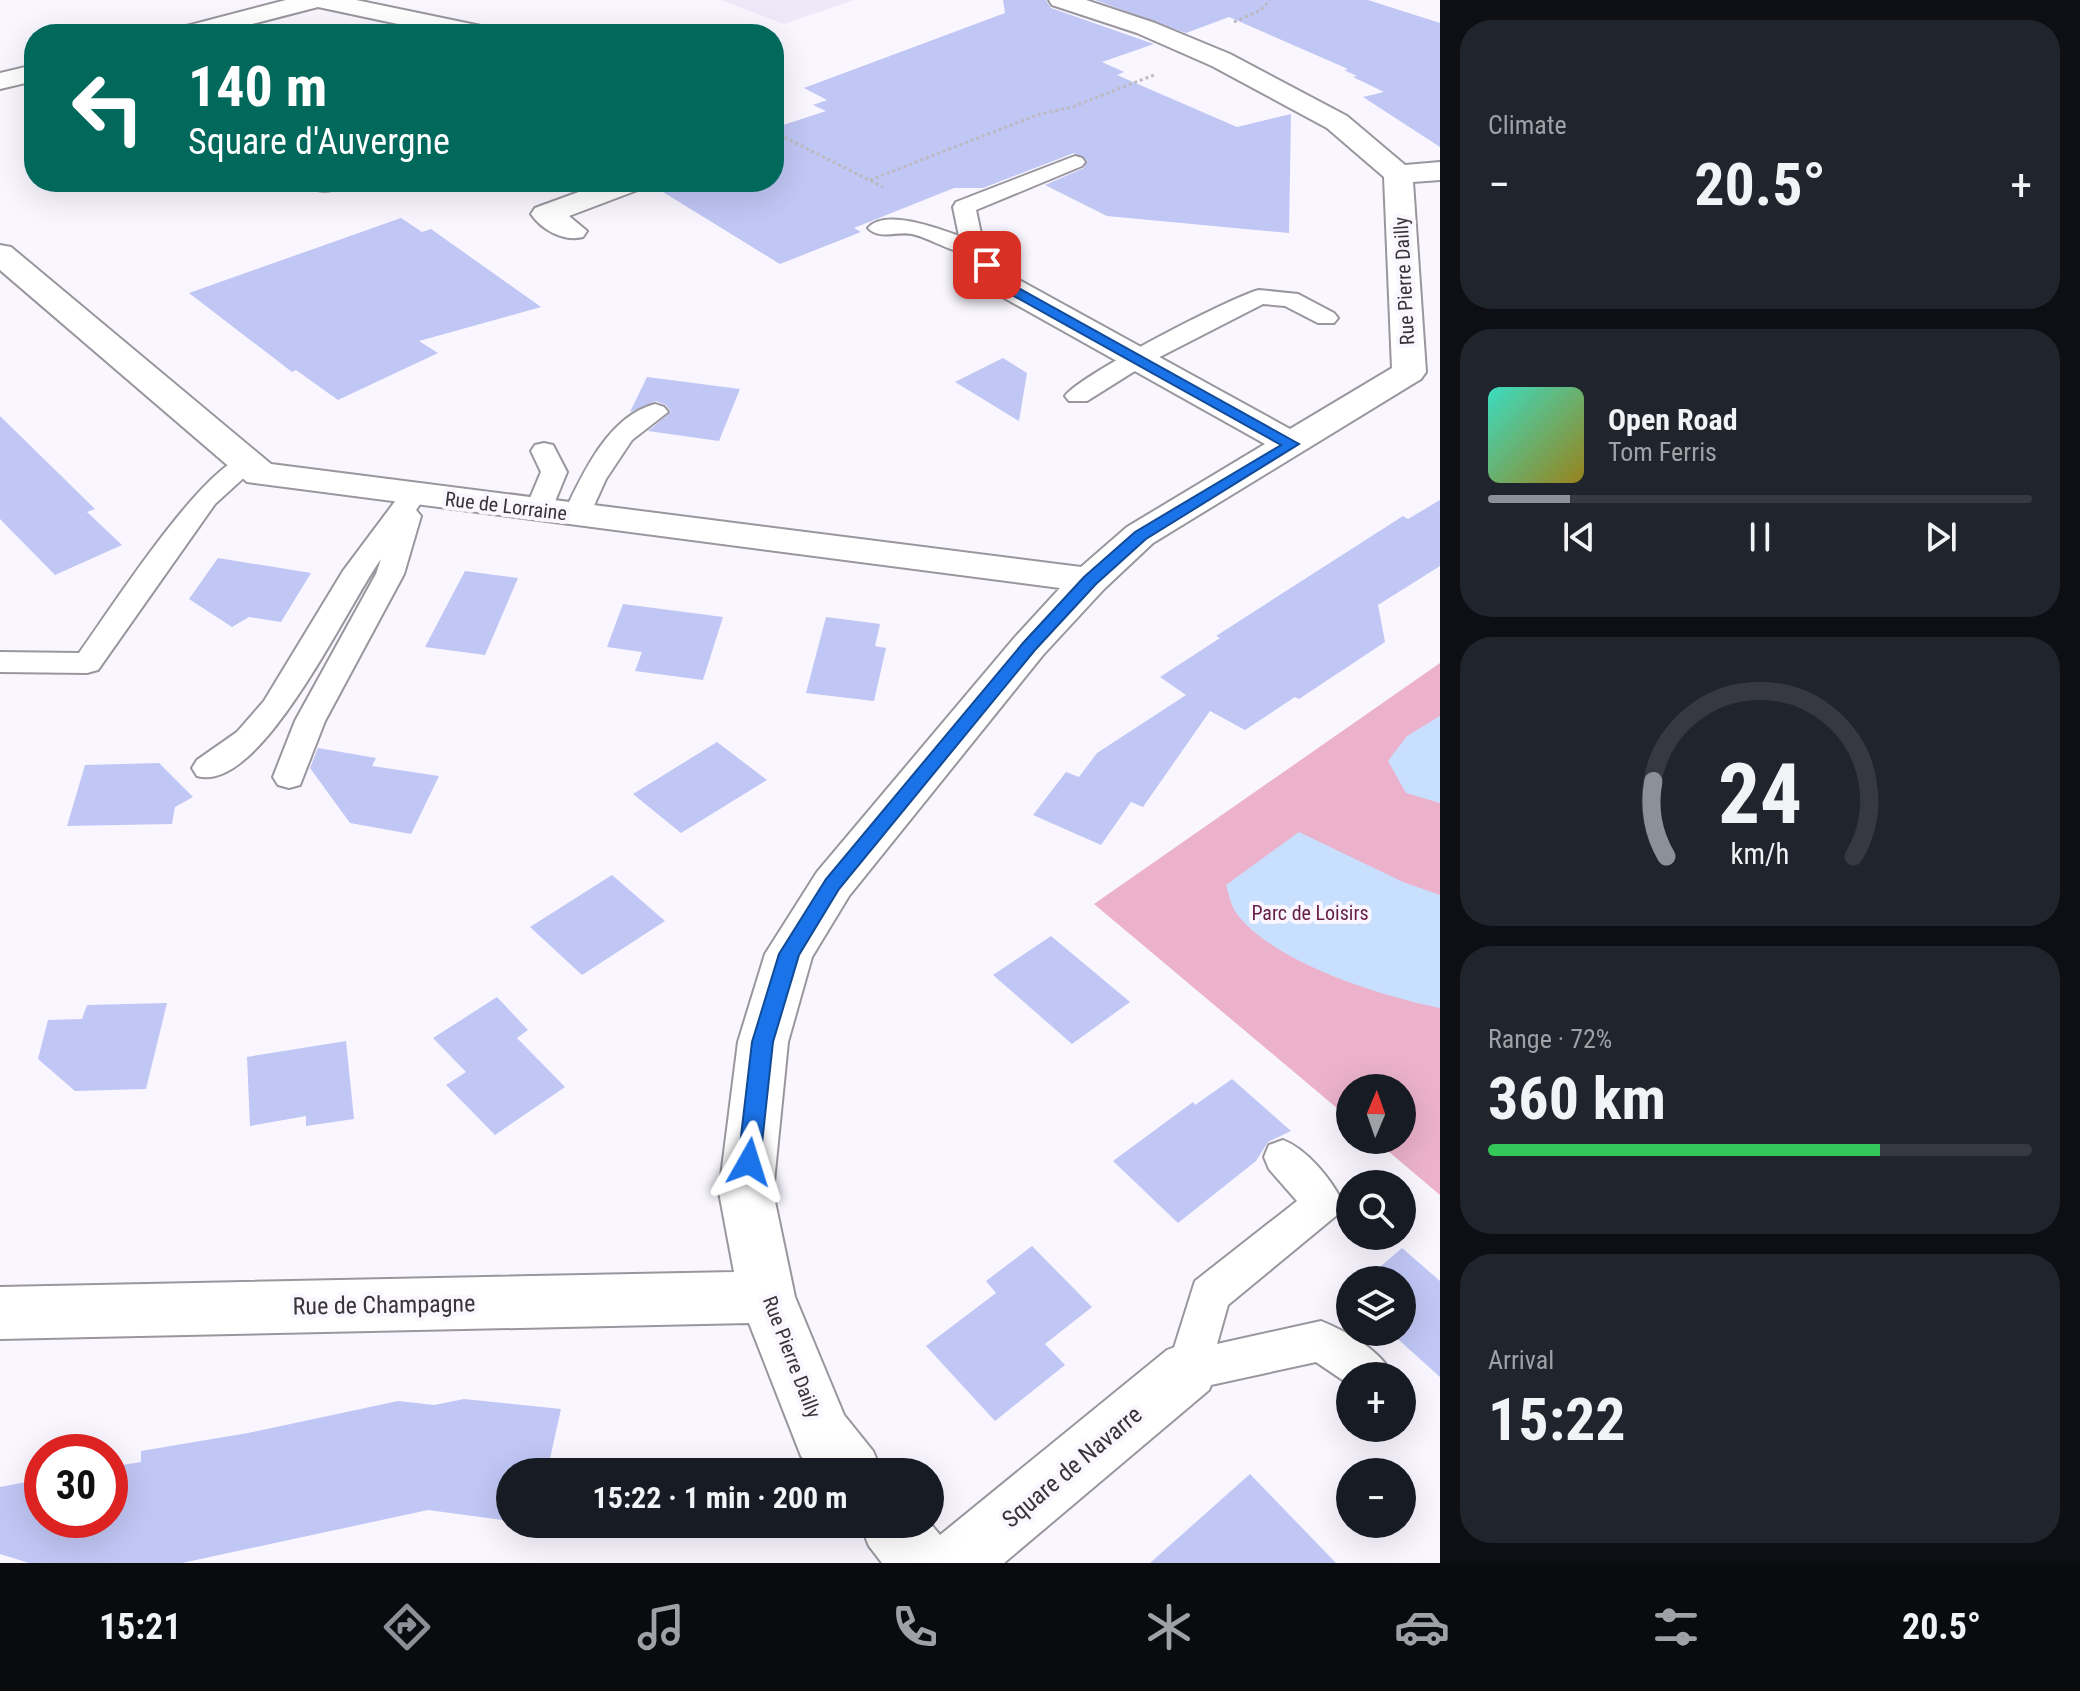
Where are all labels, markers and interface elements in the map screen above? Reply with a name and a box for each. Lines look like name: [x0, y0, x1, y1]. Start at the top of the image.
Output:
text: 140 m: [188, 54, 327, 120]
icon: left: [56, 56, 160, 160]
text: Climate: [1488, 110, 1567, 140]
text: Square d'Auvergne: [188, 121, 450, 163]
text: 20.5°: [1694, 149, 1826, 220]
text: −: [1488, 159, 1510, 211]
text: +: [2010, 159, 2032, 211]
street label: Rue Pierre Dailly: [1389, 216, 1419, 346]
pin: [953, 231, 1021, 299]
icon: arrive: [965, 243, 1009, 287]
text: Open Road: [1608, 402, 1738, 437]
text: Tom Ferris: [1608, 437, 1717, 467]
street label: Rue de Lorraine: [444, 487, 568, 525]
icon: previous: [1557, 515, 1601, 559]
icon: pause: [1738, 515, 1782, 559]
icon: next: [1919, 515, 1963, 559]
text: 24: [1718, 746, 1802, 843]
text: km/h: [1731, 838, 1789, 872]
park label: Parc de Loisirs: [1251, 901, 1369, 925]
text: Range · 72%: [1488, 1024, 1612, 1054]
text: 360 km: [1488, 1063, 1666, 1134]
north arrow: [1336, 1074, 1416, 1154]
map controls: [1336, 1074, 1416, 1538]
position arrow: [707, 1120, 791, 1204]
button: search: [1336, 1170, 1416, 1250]
button: layers: [1336, 1266, 1416, 1346]
street label: Rue de Champagne: [292, 1289, 476, 1321]
street label: Rue Pierre Dailly: [758, 1293, 826, 1421]
text: Arrival: [1488, 1345, 1554, 1375]
button: +: [1336, 1362, 1416, 1442]
text: 15:22: [1488, 1384, 1626, 1455]
street label: Square de Navarre: [997, 1401, 1147, 1533]
speed limit sign: 30: [24, 1434, 128, 1538]
button: −: [1336, 1458, 1416, 1538]
text: 15:22 · 1 min · 200 m: [593, 1480, 847, 1515]
icon: directions: [379, 1599, 435, 1655]
icon: music: [633, 1599, 689, 1655]
icon: phone: [887, 1599, 943, 1655]
icon: climate: [1141, 1599, 1197, 1655]
icon: car: [1394, 1599, 1450, 1655]
icon: filters: [1648, 1599, 1704, 1655]
text: 15:21: [99, 1606, 182, 1648]
text: 20.5°: [1902, 1606, 1981, 1648]

